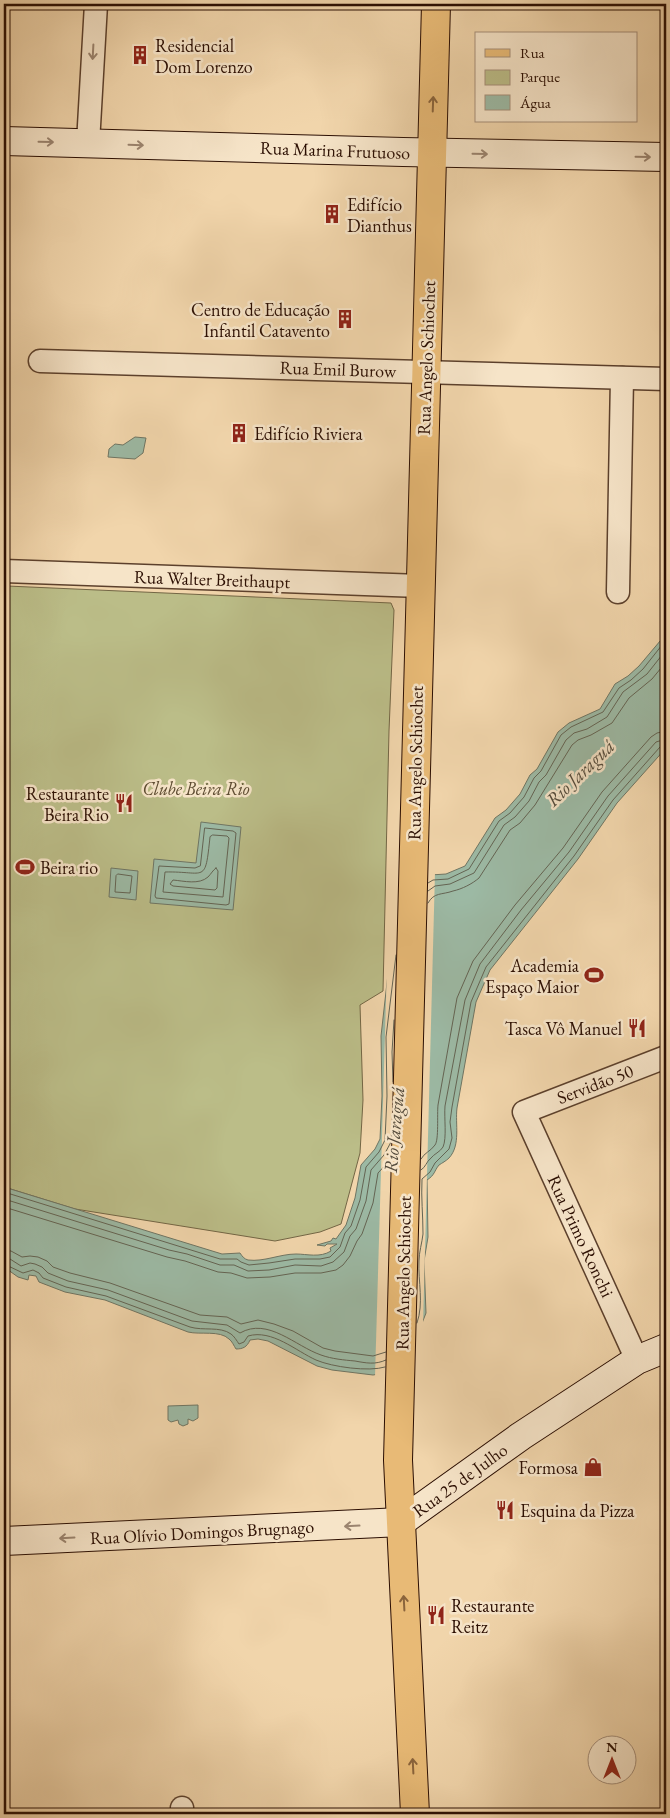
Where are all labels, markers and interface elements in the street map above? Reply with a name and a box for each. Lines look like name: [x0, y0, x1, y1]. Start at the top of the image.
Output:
legend: [475, 32, 638, 122]
place label: Residencial Dom Lorenzo: [155, 34, 253, 78]
text: Rua: [520, 43, 545, 62]
one-way arrow: [89, 44, 98, 60]
building icon: Residencial Dom Lorenzo: [129, 44, 151, 66]
text: Parque: [520, 67, 560, 86]
text: Água: [519, 93, 551, 112]
one-way arrow: [428, 96, 438, 112]
street label: Rua Marina Frutuoso: [259, 136, 411, 164]
one-way arrow: [37, 138, 53, 147]
one-way arrow: [128, 140, 144, 150]
one-way arrow: [472, 149, 488, 159]
one-way arrow: [634, 152, 650, 162]
place label: Edifício Dianthus: [347, 193, 412, 237]
building icon: Edifício Dianthus: [321, 203, 343, 225]
street label: Rua Angelo Schiochet: [412, 280, 440, 436]
place label: Centro de Educação Infantil Catavento: [191, 298, 330, 342]
building icon: Centro de Educação Infantil Catavento: [334, 308, 356, 330]
street label: Rua Emil Burow: [279, 355, 397, 383]
building icon: Edifício Riviera: [228, 422, 250, 444]
place label: Edifício Riviera: [254, 422, 363, 445]
street label: Rua Walter Breithaupt: [134, 565, 291, 593]
street label: Rua Angelo Schiochet: [402, 685, 428, 840]
water label: Rio Jaraguá: [540, 734, 620, 812]
park label: Clube Beira Rio: [142, 777, 250, 800]
place label: Restaurante Beira Rio: [26, 782, 109, 826]
restaurant icon: Restaurante Beira Rio: [113, 792, 135, 814]
sports icon: Beira rio: [14, 856, 36, 878]
place label: Beira rio: [40, 856, 98, 879]
place label: Academia Espaço Maior: [485, 954, 580, 998]
sports icon: Academia Espaço Maior: [583, 964, 605, 986]
place label: Tasca Vô Manuel: [505, 1017, 622, 1040]
restaurant icon: Tasca Vô Manuel: [626, 1017, 648, 1039]
street label: Servidão 50: [554, 1059, 637, 1109]
water label: Rio Jaraguá: [378, 1085, 410, 1174]
street label: Rua Primo Ronchi: [543, 1171, 620, 1301]
street label: Rua Angelo Schiochet: [390, 1195, 416, 1350]
street label: Rua 25 de Julho: [408, 1438, 512, 1522]
place label: Formosa: [518, 1456, 579, 1479]
shop icon: Formosa: [582, 1456, 604, 1478]
restaurant icon: Esquina da Pizza: [494, 1499, 516, 1521]
place label: Esquina da Pizza: [520, 1499, 635, 1522]
street label: Rua Olívio Domingos Brugnago: [89, 1515, 315, 1549]
one-way arrow: [344, 1521, 360, 1530]
one-way arrow: [60, 1533, 76, 1543]
place label: Restaurante Reitz: [451, 1594, 534, 1638]
one-way arrow: [400, 1596, 409, 1612]
restaurant icon: Restaurante Reitz: [425, 1604, 447, 1626]
north arrow: [588, 1736, 638, 1786]
text: N: [606, 1738, 618, 1756]
one-way arrow: [408, 1758, 417, 1774]

